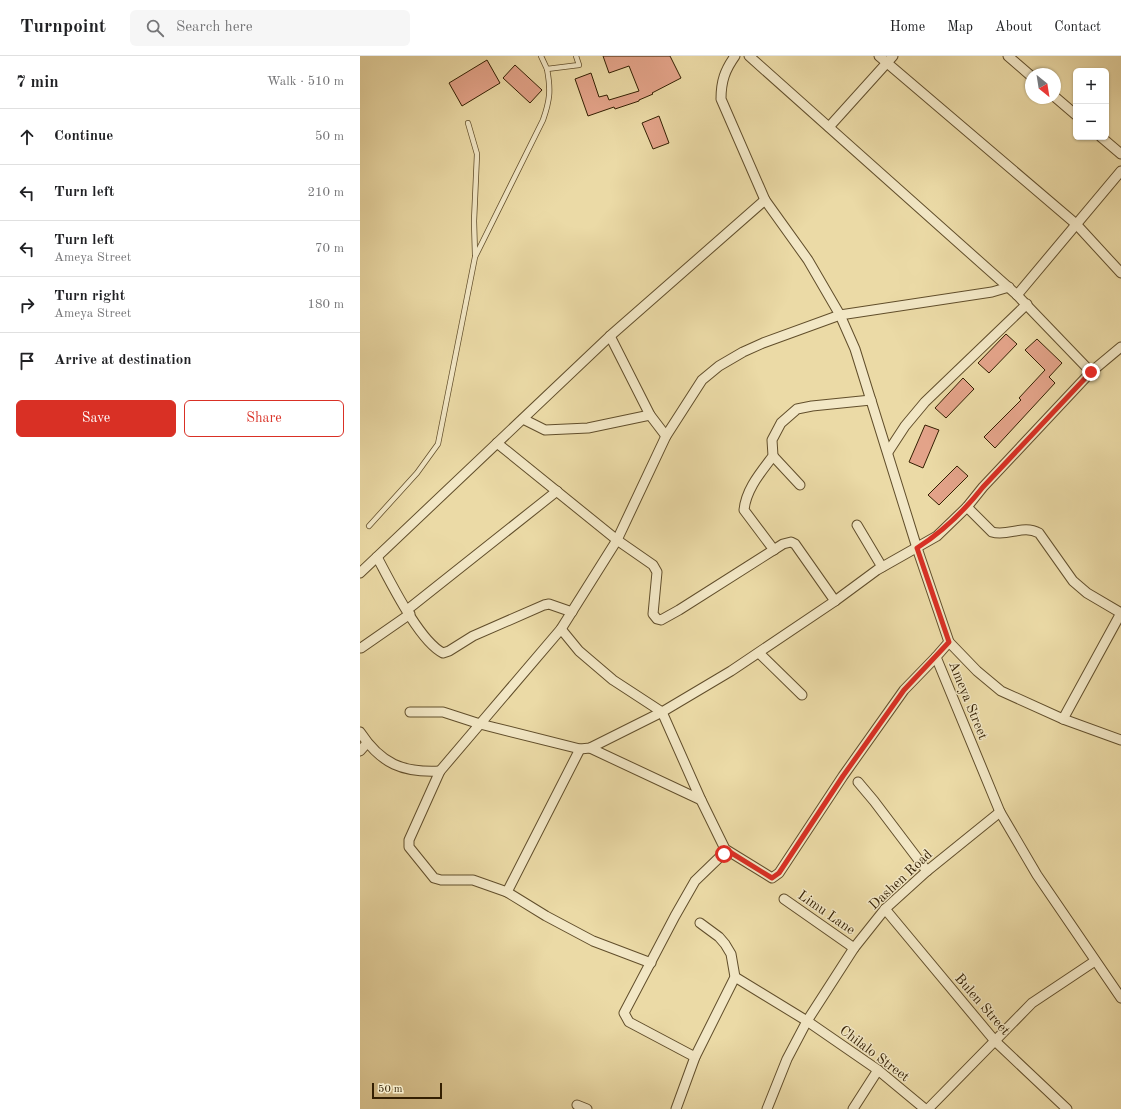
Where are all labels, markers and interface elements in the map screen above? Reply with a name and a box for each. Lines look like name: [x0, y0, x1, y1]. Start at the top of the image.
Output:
search box: [130, 10, 410, 46]
icon: search: [144, 17, 166, 39]
text: Turnpoint: [20, 18, 106, 37]
text: Search here: [176, 20, 253, 35]
text: Home: [890, 20, 925, 34]
text: Map: [947, 20, 973, 34]
text: About: [995, 20, 1032, 34]
text: Contact: [1054, 20, 1101, 34]
north arrow: [1025, 68, 1061, 104]
map controls: [1073, 68, 1109, 140]
button: +: [1073, 68, 1109, 104]
text: 7 min: [16, 74, 59, 91]
text: Walk · 510 m: [267, 75, 344, 88]
button: −: [1073, 104, 1109, 140]
icon: ahead: [16, 126, 38, 148]
text: Continue: [54, 129, 113, 144]
text: 50 m: [315, 130, 344, 143]
icon: left: [16, 182, 38, 204]
text: Turn left: [54, 185, 114, 200]
text: 210 m: [307, 186, 344, 199]
text: Turn left: [54, 233, 114, 248]
icon: left: [16, 238, 38, 260]
text: 70 m: [315, 242, 344, 255]
text: Ameya Street: [54, 251, 131, 264]
text: Turn right: [54, 289, 125, 304]
icon: right: [16, 294, 38, 316]
text: 180 m: [307, 298, 344, 311]
text: Ameya Street: [54, 307, 131, 320]
icon: arrive: [16, 350, 38, 372]
text: Arrive at destination: [54, 353, 192, 368]
route end: [1082, 363, 1100, 381]
button: Save: [16, 400, 176, 437]
button: Share: [184, 400, 344, 437]
street label: Ameya Street: [946, 659, 990, 742]
route start: [715, 845, 733, 863]
street label: Dashen Road: [866, 847, 935, 912]
street label: Limu Lane: [795, 888, 857, 937]
street label: Bulen Street: [952, 971, 1013, 1038]
street label: Chilalo Street: [837, 1023, 912, 1084]
scale bar: [372, 1081, 442, 1100]
text: 50 m: [378, 1084, 403, 1095]

